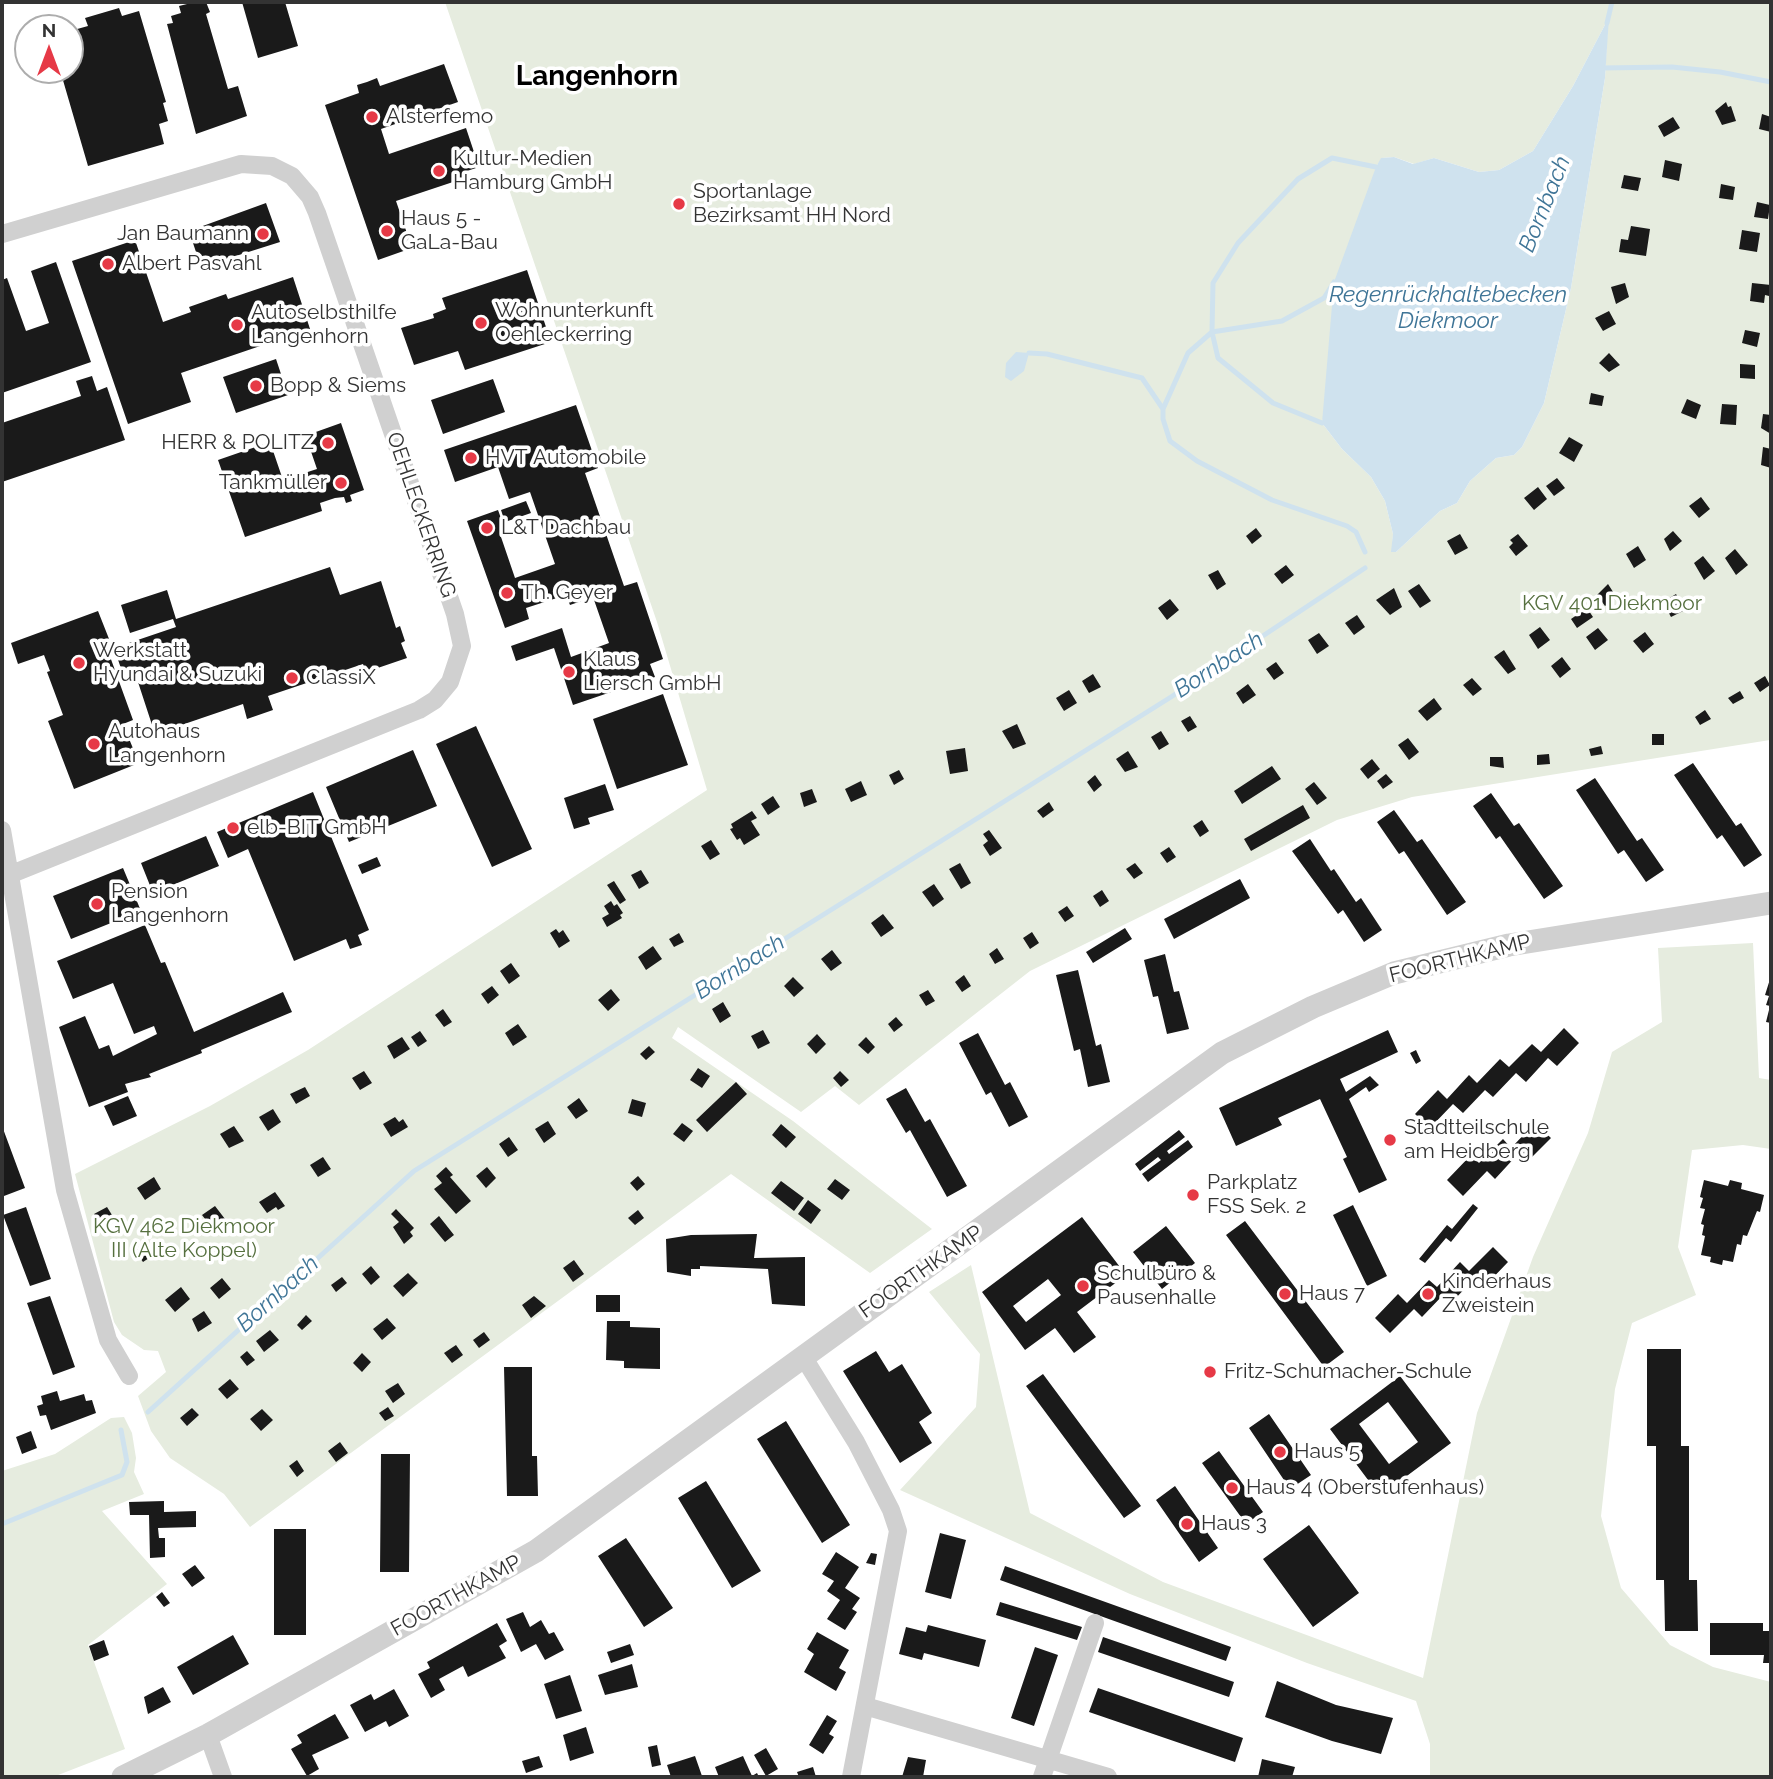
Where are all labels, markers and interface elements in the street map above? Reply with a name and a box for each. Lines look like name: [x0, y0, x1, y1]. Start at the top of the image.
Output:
north arrow: [14, 14, 84, 84]
text: N: [42, 19, 56, 41]
district label: Langenhorn: [516, 60, 678, 94]
place label: Alsterfemo: [386, 104, 493, 130]
marker: Alsterfemo: [364, 109, 380, 125]
place label: Kultur-Medien Hamburg GmbH: [453, 146, 613, 196]
water label: Bornbach: [1513, 152, 1577, 256]
marker: Kultur-Medien Hamburg GmbH: [431, 163, 447, 179]
place label: Sportanlage Bezirksamt HH Nord: [693, 179, 891, 229]
marker: Sportanlage Bezirksamt HH Nord: [671, 196, 687, 212]
place label: Haus 5 - GaLa-Bau: [401, 206, 498, 256]
place label: Jan Baumann: [117, 221, 249, 247]
marker: Haus 5 - GaLa-Bau: [379, 223, 395, 239]
marker: Jan Baumann: [255, 226, 271, 242]
place label: Albert Pasvahl: [122, 251, 262, 277]
marker: Albert Pasvahl: [100, 256, 116, 272]
water label: Regenrückhaltebecken Diekmoor: [1329, 281, 1567, 335]
place label: Wohnunterkunft Oehleckerring: [495, 298, 653, 348]
place label: Autoselbsthilfe Langenhorn: [251, 300, 397, 350]
marker: Wohnunterkunft Oehleckerring: [473, 315, 489, 331]
marker: Autoselbsthilfe Langenhorn: [229, 317, 245, 333]
place label: Bopp & Siems: [270, 373, 406, 399]
marker: Bopp & Siems: [248, 378, 264, 394]
street label: OEHLECKERRING: [381, 429, 461, 601]
place label: HERR & POLITZ: [161, 430, 314, 456]
marker: HERR & POLITZ: [320, 435, 336, 451]
place label: HVT Automobile: [485, 445, 646, 471]
marker: HVT Automobile: [463, 450, 479, 466]
place label: Tankmüller: [219, 470, 327, 496]
marker: Tankmüller: [333, 475, 349, 491]
place label: L&T Dachbau: [501, 515, 631, 541]
marker: L&T Dachbau: [479, 520, 495, 536]
place label: Th. Geyer: [521, 580, 613, 606]
marker: Th. Geyer: [499, 585, 515, 601]
park label: KGV 401 Diekmoor: [1522, 591, 1702, 617]
water label: Bornbach: [1169, 626, 1269, 704]
place label: Werkstatt Hyundai & Suzuki: [93, 638, 262, 688]
place label: Klaus Liersch GmbH: [583, 647, 721, 697]
marker: Werkstatt Hyundai & Suzuki: [71, 655, 87, 671]
marker: Klaus Liersch GmbH: [561, 664, 577, 680]
place label: ClassiX: [306, 665, 376, 691]
marker: ClassiX: [284, 670, 300, 686]
place label: Autohaus Langenhorn: [108, 719, 226, 769]
marker: Autohaus Langenhorn: [86, 736, 102, 752]
place label: elb-BIT GmbH: [247, 815, 387, 841]
marker: elb-BIT GmbH: [225, 820, 241, 836]
place label: Pension Langenhorn: [111, 879, 229, 929]
marker: Pension Langenhorn: [89, 896, 105, 912]
water label: Bornbach: [690, 929, 790, 1005]
street label: FOORTHKAMP: [1387, 929, 1533, 989]
place label: Stadtteilschule am Heidberg: [1404, 1115, 1549, 1165]
marker: Stadtteilschule am Heidberg: [1382, 1132, 1398, 1148]
place label: Parkplatz FSS Sek. 2: [1207, 1170, 1306, 1220]
marker: Parkplatz FSS Sek. 2: [1185, 1187, 1201, 1203]
park label: KGV 462 Diekmoor III (Alte Koppel): [93, 1214, 275, 1264]
street label: FOORTHKAMP: [855, 1220, 987, 1324]
water label: Bornbach: [231, 1250, 325, 1338]
place label: Schulbüro & Pausenhalle: [1097, 1261, 1216, 1311]
place label: Kinderhaus Zweistein: [1442, 1269, 1551, 1319]
marker: Schulbüro & Pausenhalle: [1075, 1278, 1091, 1294]
place label: Haus 7: [1299, 1281, 1365, 1307]
marker: Haus 7: [1277, 1286, 1293, 1302]
marker: Kinderhaus Zweistein: [1420, 1286, 1436, 1302]
place label: Fritz-Schumacher-Schule: [1224, 1359, 1472, 1385]
marker: Fritz-Schumacher-Schule: [1202, 1364, 1218, 1380]
place label: Haus 5: [1294, 1439, 1360, 1465]
marker: Haus 5: [1272, 1444, 1288, 1460]
place label: Haus 4 (Oberstufenhaus): [1246, 1475, 1484, 1501]
marker: Haus 4 (Oberstufenhaus): [1224, 1480, 1240, 1496]
place label: Haus 3: [1201, 1511, 1267, 1537]
marker: Haus 3: [1179, 1516, 1195, 1532]
street label: FOORTHKAMP: [387, 1550, 525, 1642]

